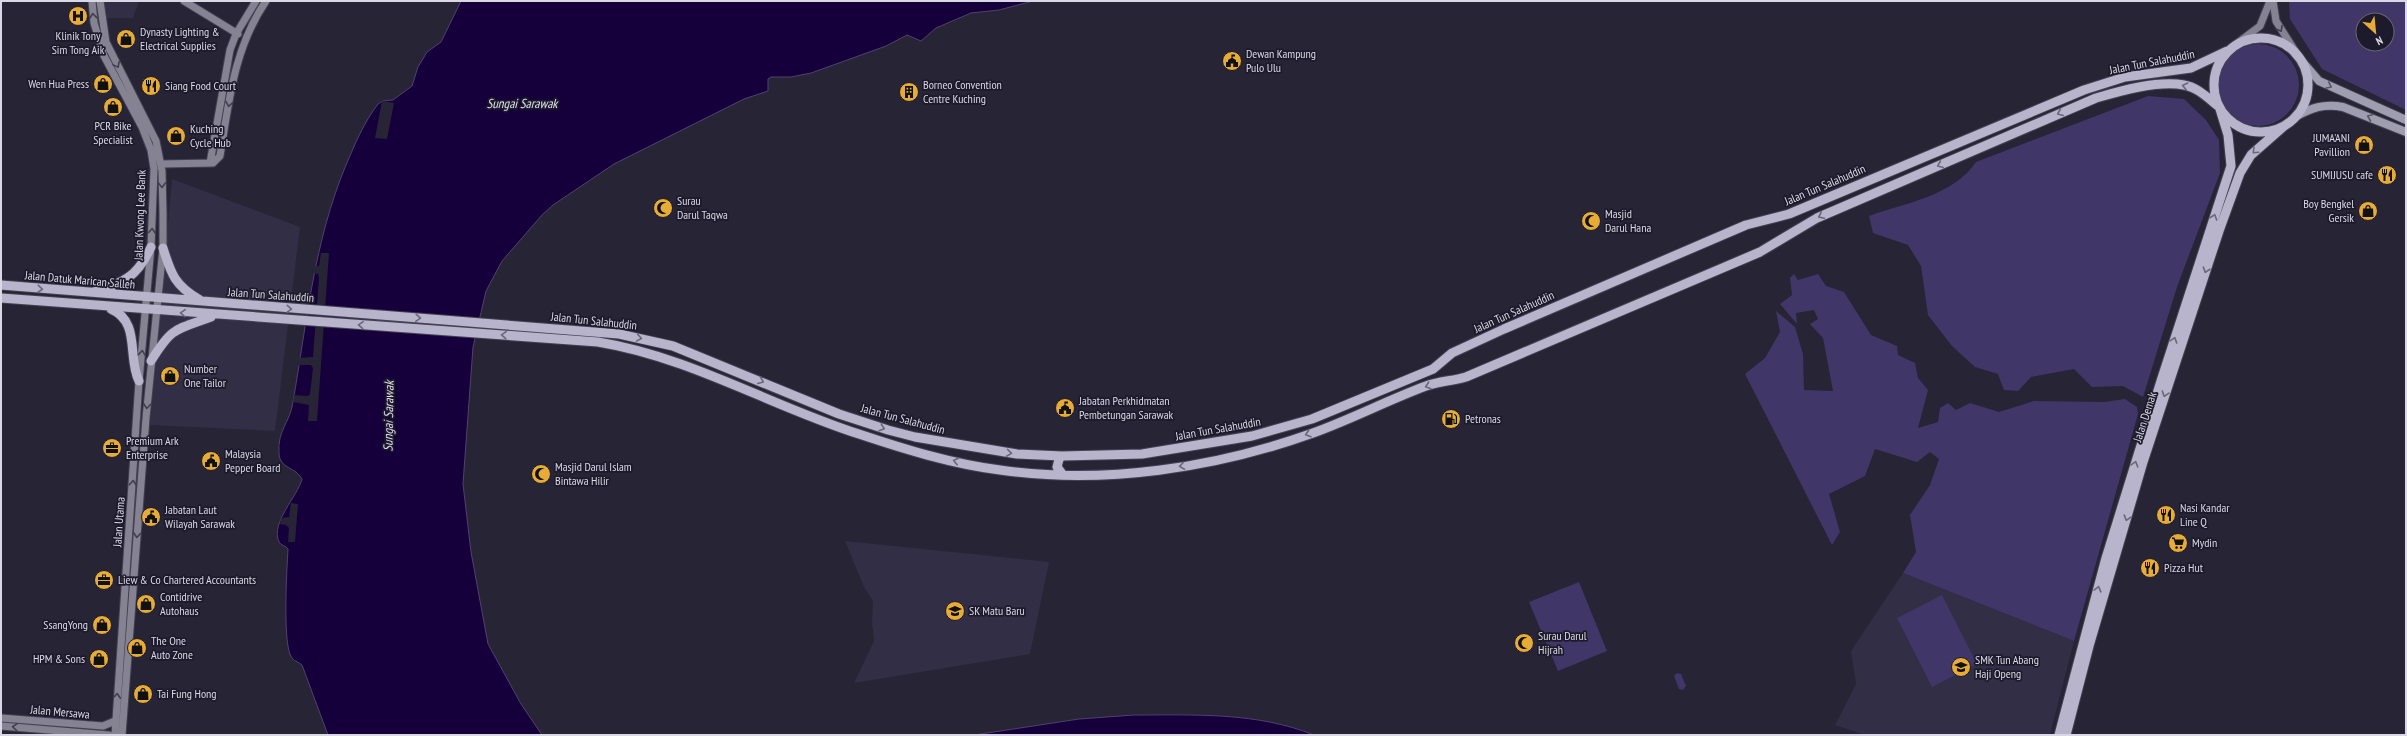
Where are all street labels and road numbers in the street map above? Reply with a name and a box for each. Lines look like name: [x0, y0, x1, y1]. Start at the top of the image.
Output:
street label: Jalan Tun Salahuddin: [2107, 46, 2196, 77]
street label: Jalan Tun Salahuddin: [1781, 161, 1868, 209]
street label: Jalan Kwong Lee Bank: [130, 169, 149, 262]
street label: Jalan Datuk Marican Salleh: [23, 267, 136, 292]
street label: Jalan Tun Salahuddin: [226, 284, 315, 305]
street label: Jalan Tun Salahuddin: [1470, 287, 1556, 336]
street label: Jalan Tun Salahuddin: [549, 308, 638, 332]
street label: Jalan Demak: [2129, 390, 2160, 445]
street label: Jalan Tun Salahuddin: [858, 400, 947, 437]
street label: Jalan Tun Salahuddin: [1173, 414, 1262, 444]
street label: Jalan Utama: [109, 496, 128, 548]
street label: Jalan Mersawa: [29, 701, 91, 722]

